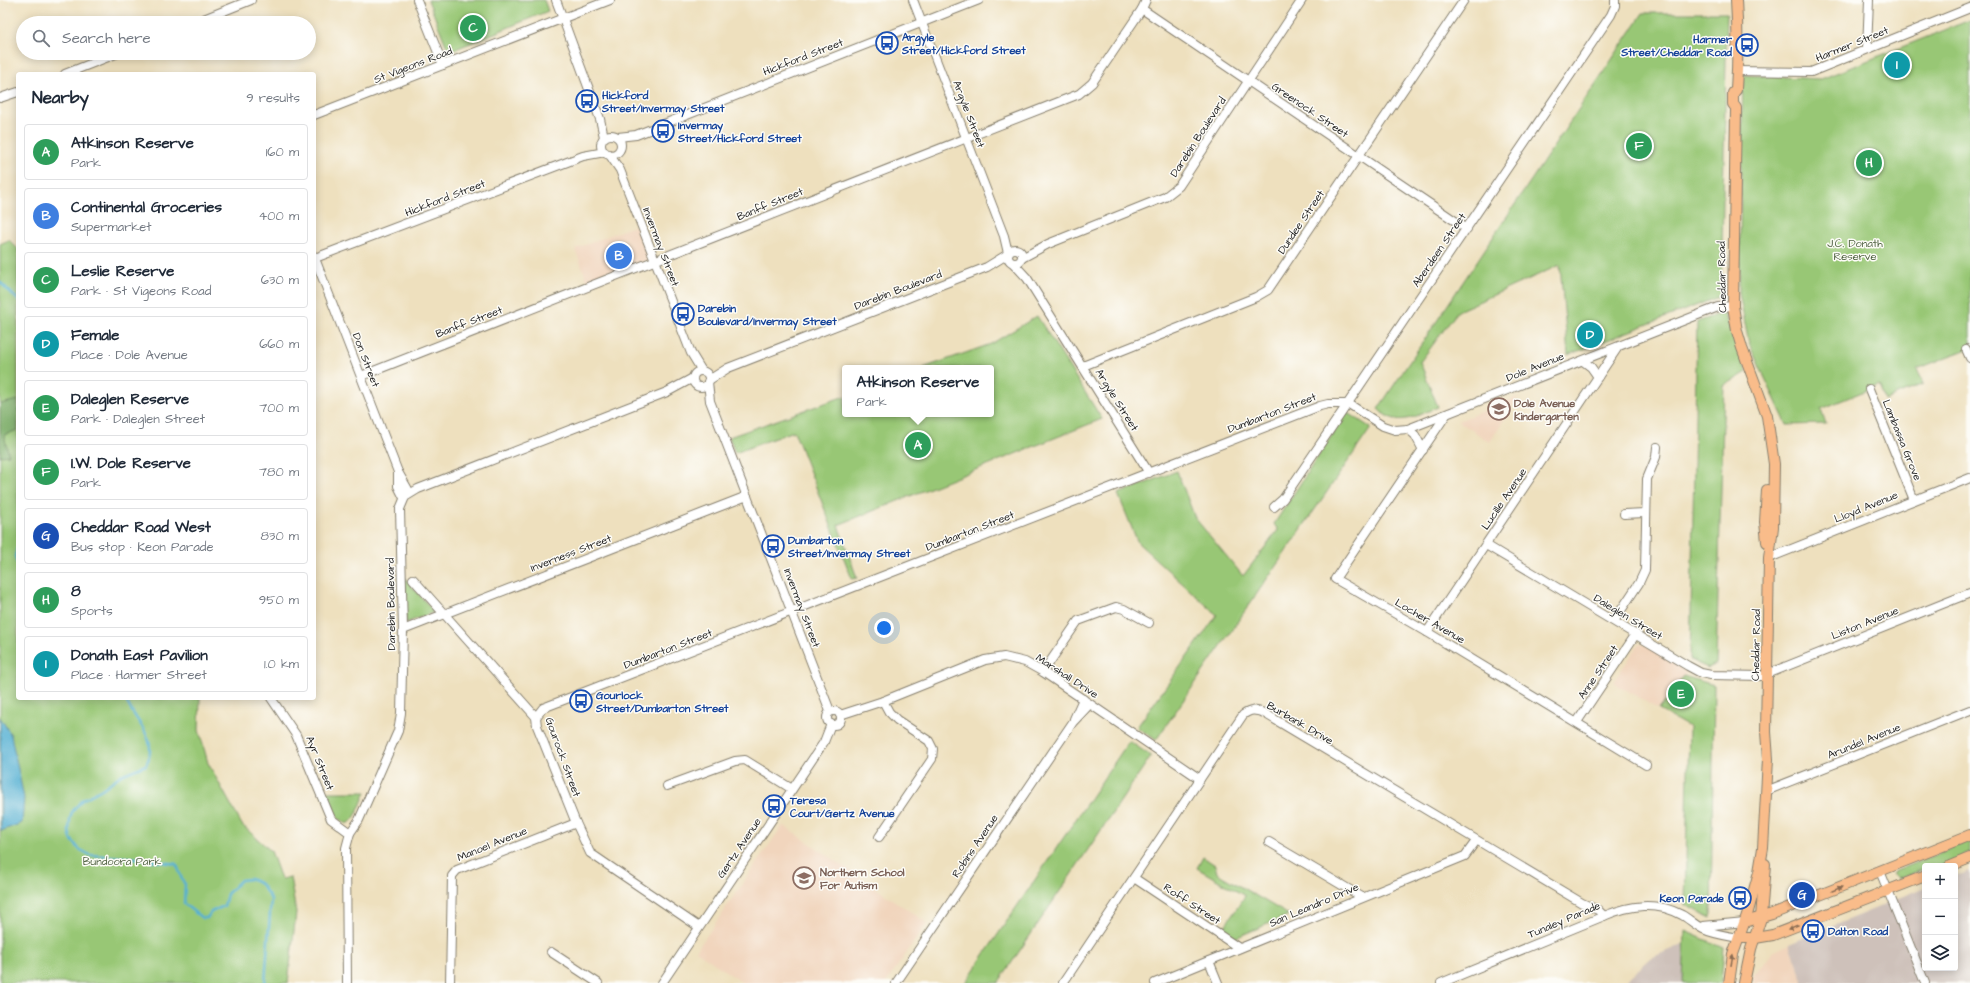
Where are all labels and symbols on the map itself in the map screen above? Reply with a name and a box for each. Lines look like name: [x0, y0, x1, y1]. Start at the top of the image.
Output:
pin: C: [460, 13, 486, 43]
street label: Harmer Street: [1813, 22, 1891, 65]
bus stop icon: Argyle Street/Hickford Street: [874, 30, 900, 56]
place label: Argyle Street/Hickford Street: [901, 30, 1026, 58]
place label: Harmer Street/Cheddar Road: [1620, 32, 1733, 60]
bus stop icon: Harmer Street/Cheddar Road: [1734, 32, 1760, 58]
street label: Hickford Street: [761, 35, 846, 79]
street label: St Vigeons Road: [372, 43, 455, 88]
pin: I: [1884, 50, 1910, 80]
street label: Argyle Street: [948, 78, 989, 151]
street label: Greenock Street: [1269, 79, 1352, 142]
bus stop icon: Hickford Street/Invermay Street: [574, 88, 600, 114]
place label: Hickford Street/Invermay Street: [601, 88, 725, 118]
street label: Darebin Boulevard: [1166, 94, 1230, 180]
bus stop icon: Invermay Street/Hickford Street: [650, 118, 676, 144]
place label: Invermay Street/Hickford Street: [677, 118, 802, 146]
pin: F: [1626, 131, 1652, 161]
pin: H: [1856, 148, 1882, 178]
street label: Hickford Street: [403, 176, 488, 220]
street label: Banff Street: [735, 184, 806, 224]
street label: Dundee Street: [1274, 187, 1328, 257]
street label: Invermay Street: [638, 205, 683, 289]
street label: Aberdeen Street: [1409, 209, 1470, 290]
park label: J.C. Donath Reserve: [1827, 236, 1883, 264]
pin: B: [606, 241, 632, 271]
street label: Cheddar Road: [1714, 241, 1730, 313]
street label: Darebin Boulevard: [852, 266, 944, 314]
bus stop icon: Darebin Boulevard/Invermay Street: [670, 301, 696, 327]
place label: Darebin Boulevard/Invermay Street: [698, 301, 837, 331]
street label: Banff Street: [433, 302, 505, 342]
pin: D: [1577, 320, 1603, 350]
street label: Don Street: [349, 331, 383, 390]
street label: Dole Avenue: [1504, 349, 1566, 385]
street label: Argyle Street: [1091, 366, 1142, 435]
street label: Dumbarton Street: [1226, 389, 1319, 437]
school or university icon: Dole Avenue Kindergarten: [1486, 396, 1512, 422]
place label: Dole Avenue Kindergarten: [1514, 396, 1579, 426]
street label: Lambassa Grove: [1879, 397, 1925, 483]
pin: A: [905, 430, 931, 460]
street label: Lucille Avenue: [1478, 465, 1530, 533]
street label: Lloyd Avenue: [1832, 487, 1900, 527]
street label: Dumbarton Street: [924, 507, 1017, 555]
street label: Inverness Street: [528, 530, 614, 575]
bus stop icon: Dumbarton Street/Invermay Street: [760, 533, 786, 559]
place label: Dumbarton Street/Invermay Street: [787, 533, 911, 563]
street label: Darebin Boulevard: [383, 557, 399, 651]
street label: Invermay Street: [779, 566, 824, 650]
street label: Daleglen Street: [1590, 591, 1666, 645]
street label: Locher Avenue: [1392, 595, 1468, 647]
street label: Liston Avenue: [1829, 603, 1901, 643]
street label: Cheddar Road: [1748, 609, 1764, 681]
your location: [874, 618, 894, 638]
street label: Dumbarton Street: [622, 625, 715, 673]
street label: Anne Street: [1574, 642, 1622, 702]
street label: Marshall Drive: [1033, 650, 1101, 702]
pin: E: [1668, 679, 1694, 709]
bus stop icon: Gourlock Street/Dumbarton Street: [568, 688, 594, 714]
place label: Gourlock Street/Dumbarton Street: [595, 688, 729, 716]
street label: Burbank Drive: [1264, 698, 1336, 748]
street label: Gourock Street: [542, 715, 585, 799]
street label: Arundel Avenue: [1825, 719, 1903, 763]
street label: Ayr Street: [301, 734, 338, 793]
bus stop icon: Teresa Court/Gertz Avenue: [761, 793, 787, 819]
place label: Teresa Court/Gertz Avenue: [789, 793, 895, 821]
street label: Robins Avenue: [948, 811, 1002, 880]
street label: Gertz Avenue: [713, 815, 765, 881]
street label: Manoel Avenue: [455, 823, 529, 865]
park label: Bundoora Park: [83, 854, 161, 869]
school or university icon: Northern School For Autism: [791, 865, 817, 891]
place label: Northern School For Autism: [820, 865, 905, 893]
street label: San Leandro Drive: [1267, 879, 1361, 931]
street label: Roff Street: [1160, 880, 1224, 928]
pin: G: [1789, 880, 1815, 910]
bus stop icon: Keon Parade: [1727, 885, 1753, 911]
one-way arrow: [1831, 885, 1843, 891]
place label: Keon Parade: [1659, 891, 1724, 906]
street label: Tunaley Parade: [1525, 898, 1603, 943]
bus stop icon: Dalton Road: [1800, 918, 1826, 944]
one-way arrow: [1786, 924, 1798, 930]
place label: Dalton Road: [1828, 924, 1889, 939]
one-way arrow: [1729, 954, 1735, 966]

